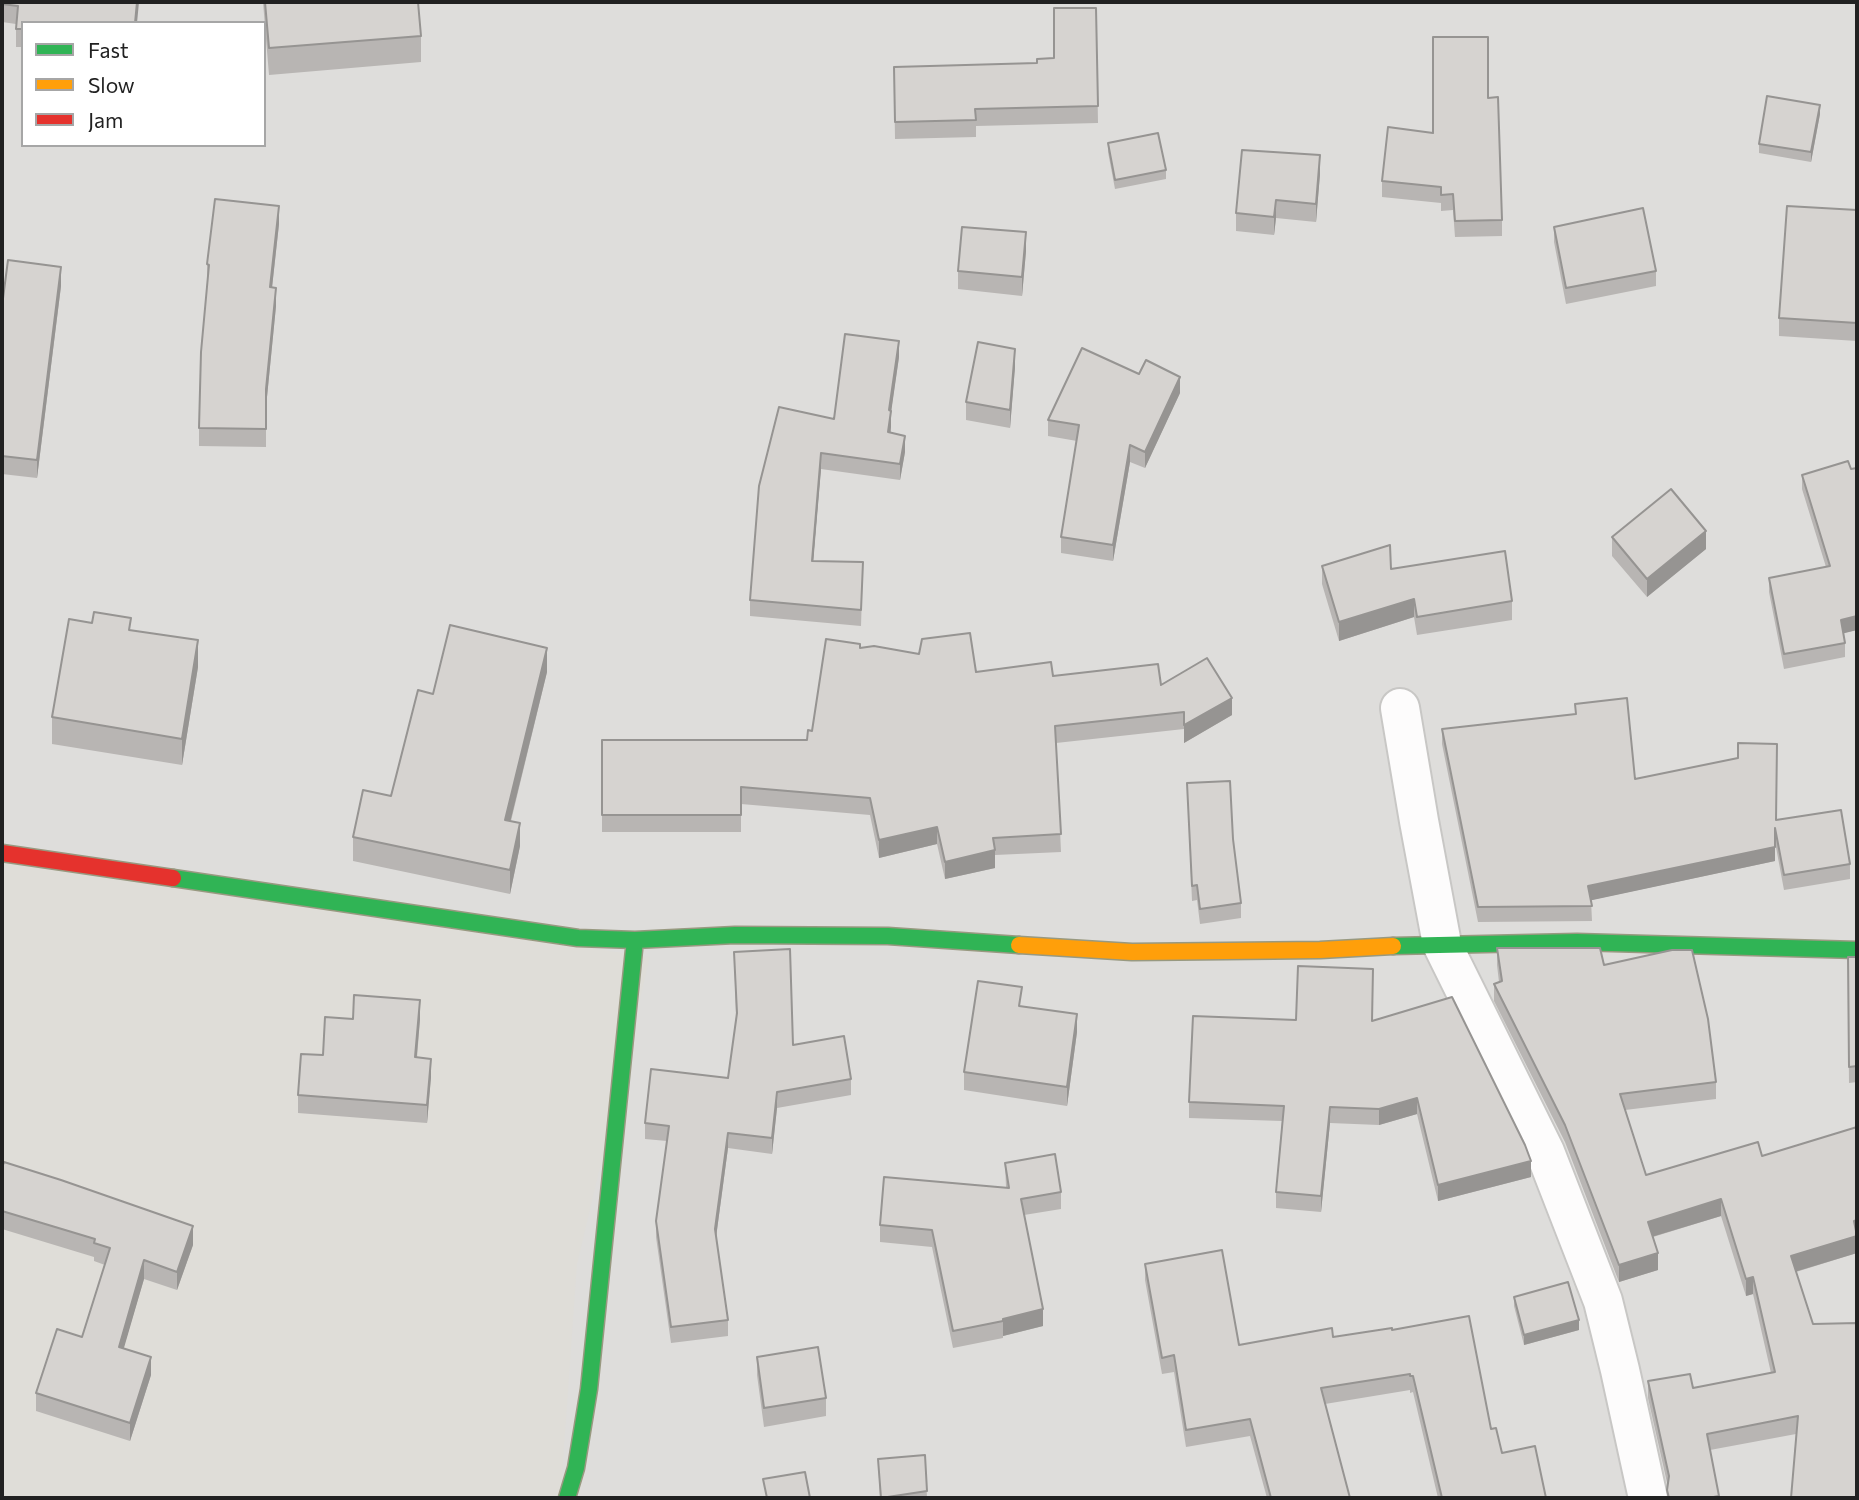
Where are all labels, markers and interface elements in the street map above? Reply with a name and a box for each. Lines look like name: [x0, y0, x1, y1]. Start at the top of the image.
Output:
legend: [21, 21, 266, 147]
text: Fast: [88, 37, 129, 62]
text: Slow: [88, 72, 135, 97]
text: Jam: [88, 107, 123, 132]

